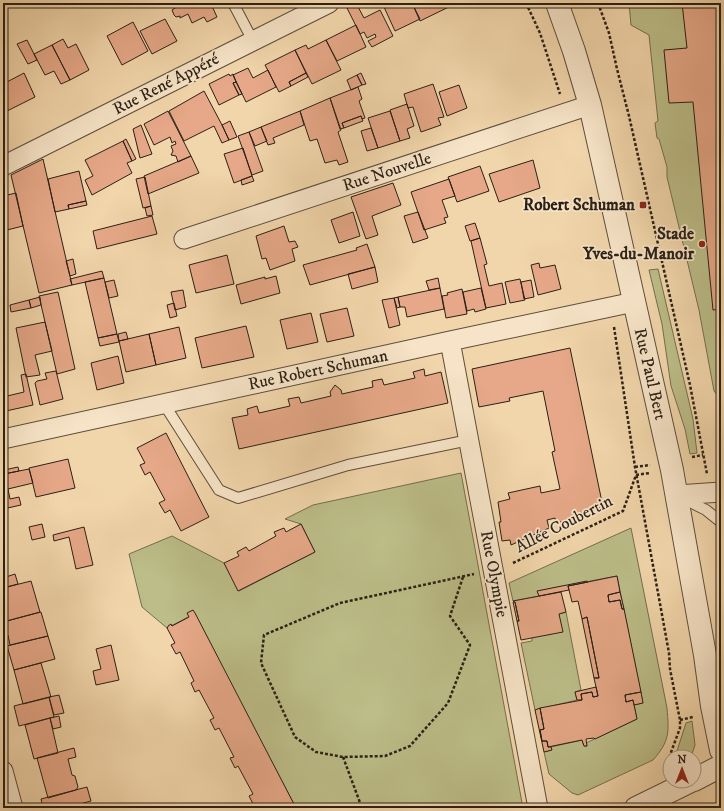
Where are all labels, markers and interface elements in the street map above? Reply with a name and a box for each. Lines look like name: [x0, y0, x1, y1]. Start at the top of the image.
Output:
street label: Rue René Appéré: [109, 48, 223, 120]
street label: Rue Nouvelle: [340, 147, 434, 197]
place label: Robert Schuman: [523, 194, 635, 216]
marker: Robert Schuman: [638, 200, 648, 210]
place label: Stade Yves-du-Manoir: [582, 223, 695, 265]
marker: Stade Yves-du-Manoir: [697, 239, 707, 249]
street label: Rue Paul Bert: [629, 326, 671, 423]
street label: Rue Robert Schuman: [246, 344, 390, 396]
street label: Allée Coubertin: [512, 490, 617, 558]
street label: Rue Olympie: [475, 529, 513, 619]
north arrow: [662, 749, 702, 789]
text: N: [677, 753, 687, 767]

